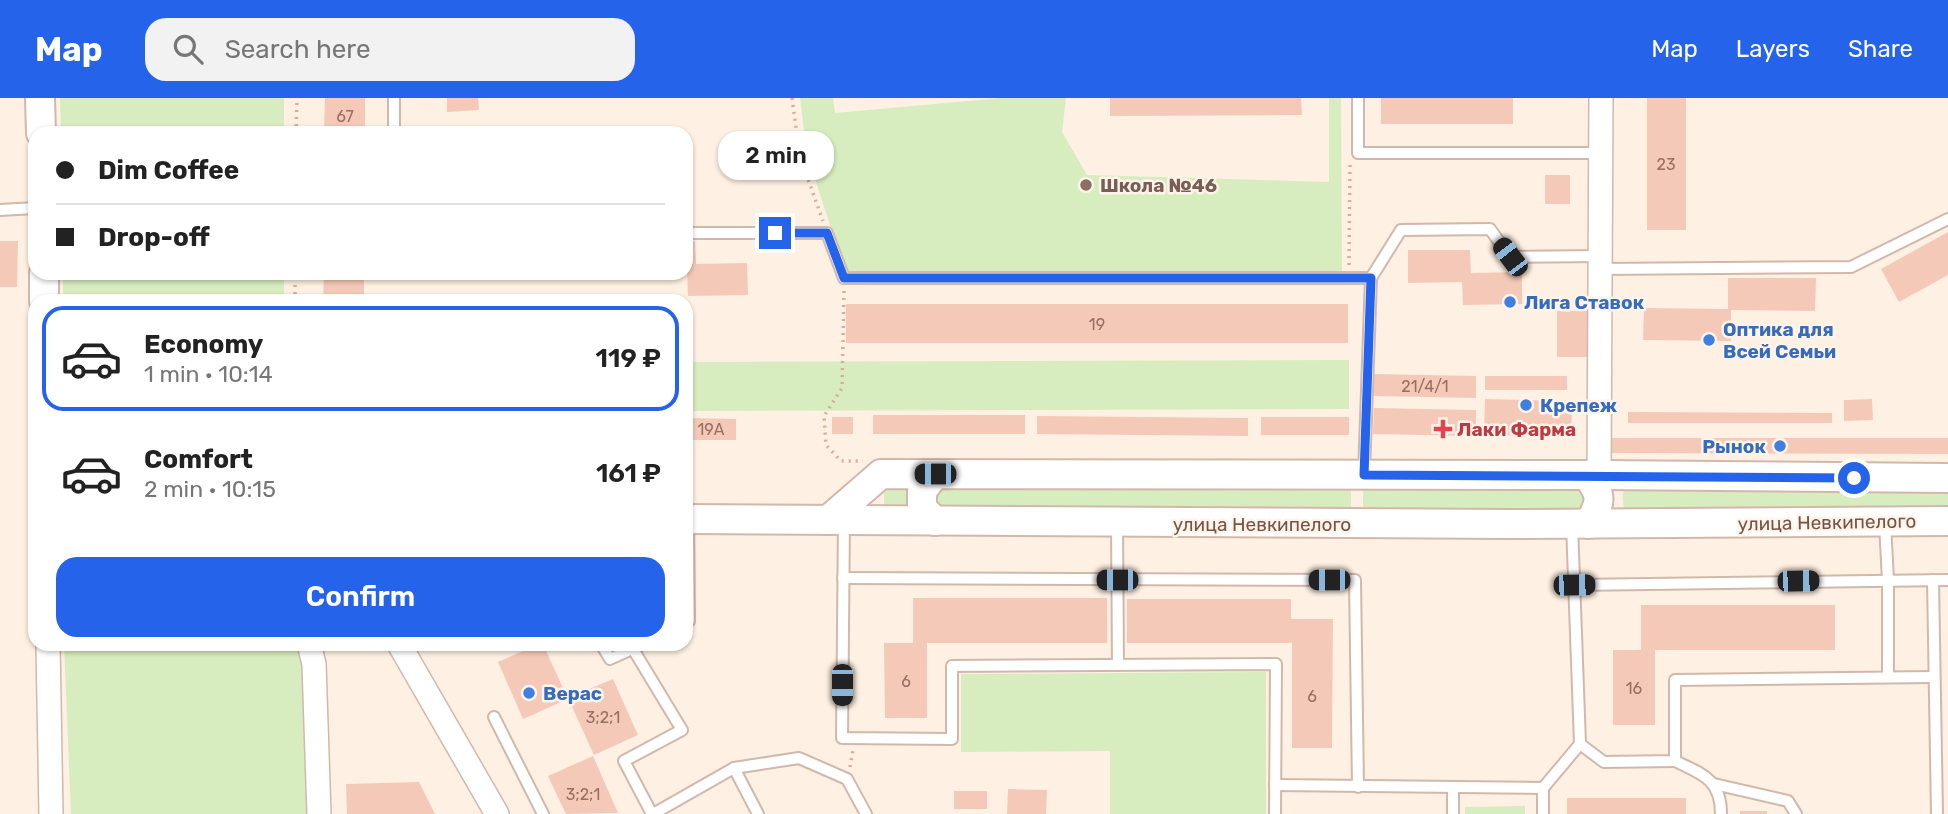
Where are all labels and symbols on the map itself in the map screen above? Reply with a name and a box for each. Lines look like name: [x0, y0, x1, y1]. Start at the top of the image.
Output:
house number: 67: [336, 107, 354, 126]
callout: 2 min: [717, 131, 833, 180]
house number: 23: [1656, 155, 1676, 174]
place label: Школа №46: [1100, 174, 1217, 197]
marker: Школа №46: [1078, 177, 1094, 193]
route end: [759, 217, 791, 249]
car: [1489, 234, 1532, 280]
place label: Лига Ставок: [1524, 291, 1645, 314]
marker: Лига Ставок: [1502, 294, 1518, 310]
house number: 19: [1089, 315, 1105, 334]
place label: Оптика для Всей Семьи: [1723, 318, 1836, 363]
marker: Оптика для Всей Семьи: [1701, 332, 1717, 348]
house number: 21/4/1: [1401, 377, 1449, 396]
place label: Крепеж: [1540, 394, 1617, 417]
marker: Крепеж: [1518, 397, 1534, 413]
place label: Лаки Фарма: [1457, 418, 1576, 441]
house number: 19А: [697, 420, 725, 439]
marker: Лаки Фарма: [1435, 421, 1451, 437]
place label: Рынок: [1702, 435, 1766, 458]
marker: Рынок: [1772, 438, 1788, 454]
route start: [1838, 462, 1870, 494]
car: [915, 464, 957, 485]
street label: улица Невкипелого: [1738, 509, 1916, 536]
street label: улица Невкипелого: [1173, 513, 1351, 536]
car: [1097, 570, 1139, 591]
car: [1309, 570, 1351, 591]
car: [1777, 570, 1820, 592]
car: [1553, 574, 1596, 596]
car: [832, 664, 853, 706]
house number: 6: [901, 672, 911, 691]
house number: 16: [1626, 679, 1643, 698]
place label: Верас: [543, 682, 602, 705]
marker: Верас: [521, 685, 537, 701]
house number: 6: [1307, 687, 1317, 706]
house number: 3;2;1: [586, 708, 620, 727]
house number: 3;2;1: [566, 785, 600, 804]

